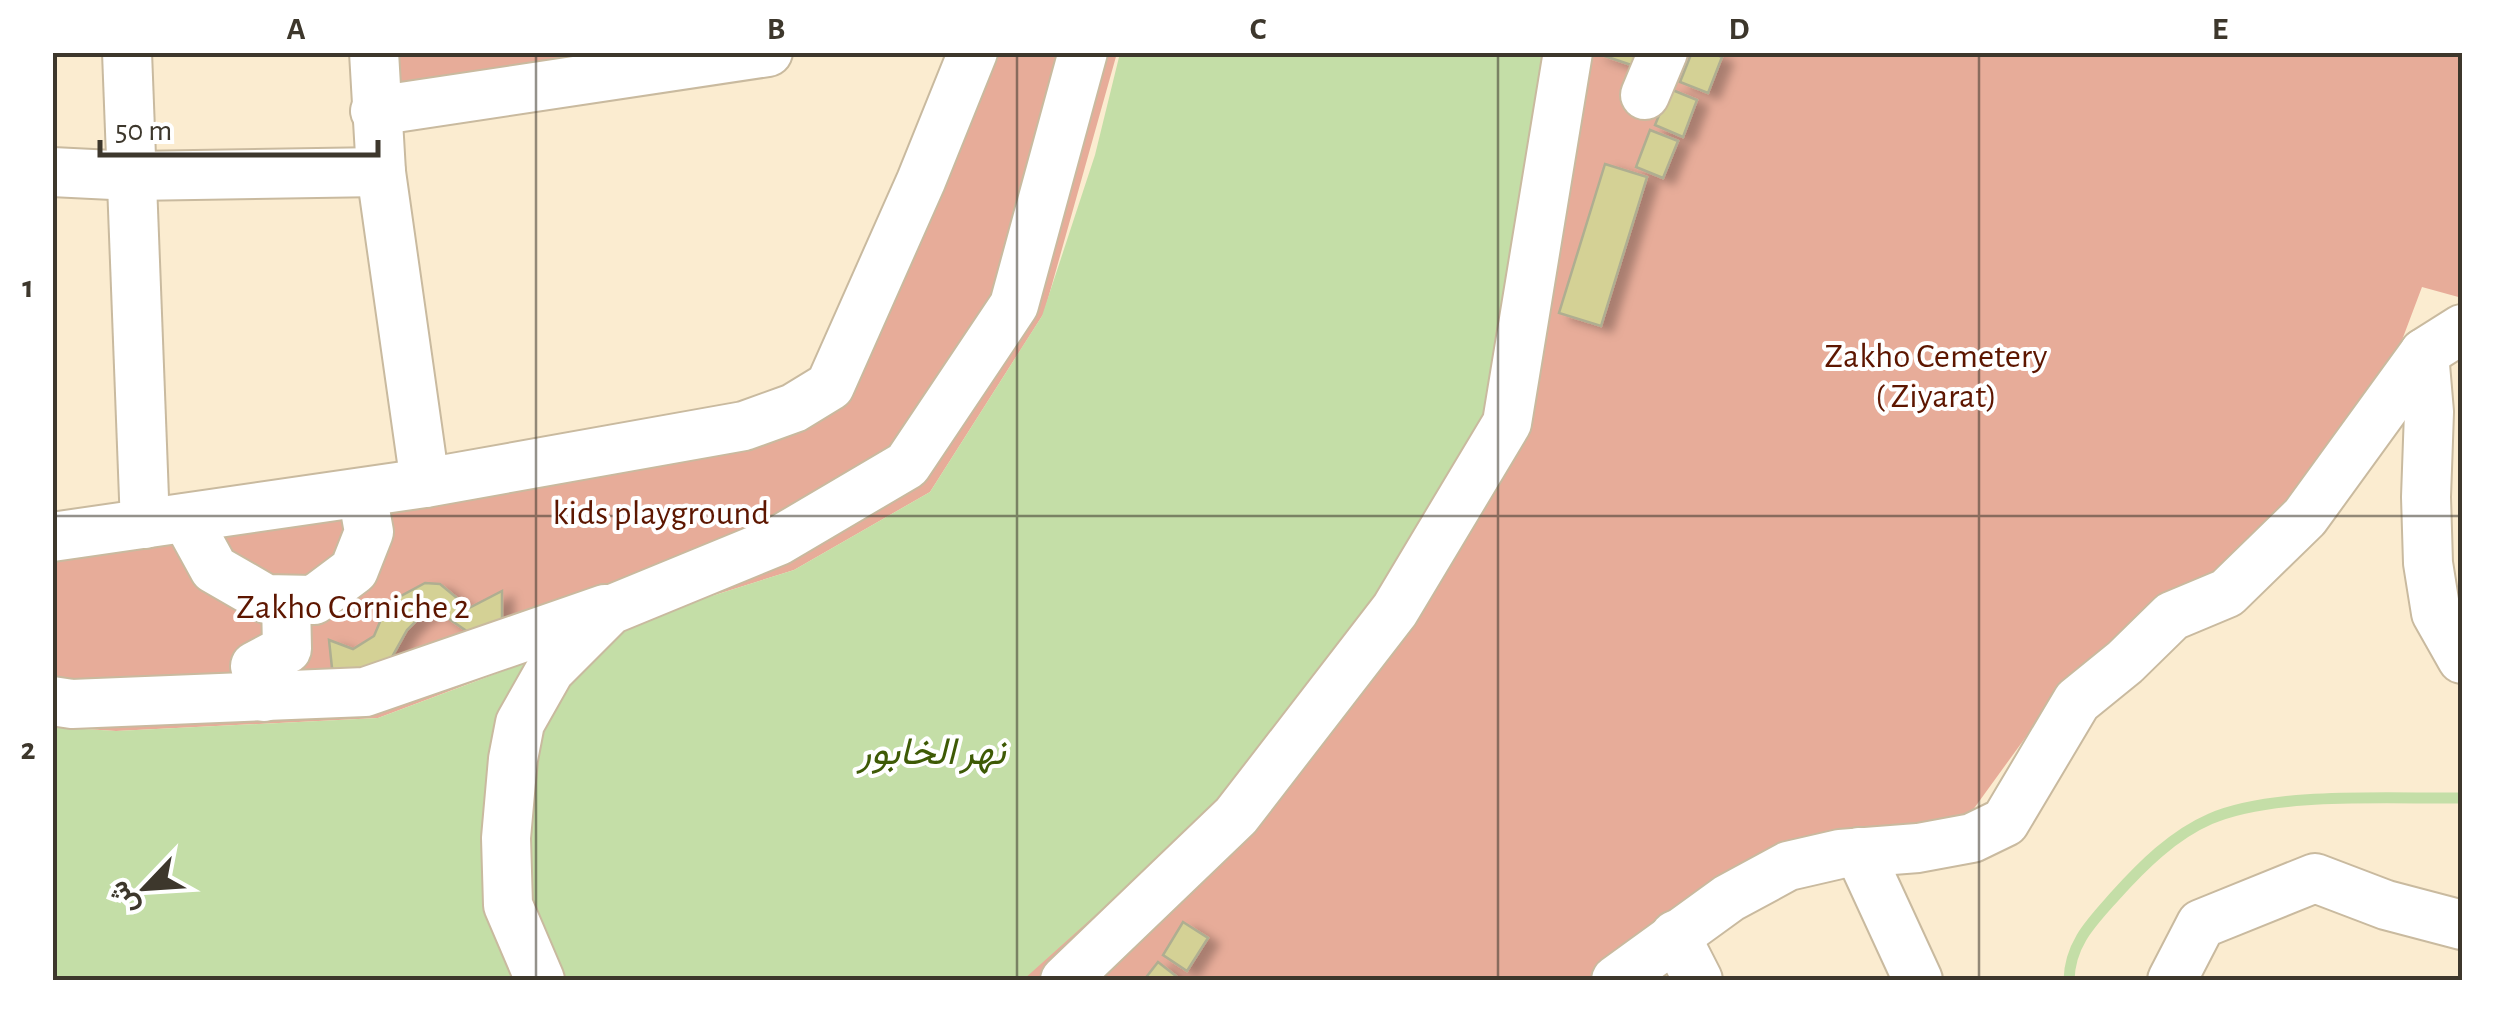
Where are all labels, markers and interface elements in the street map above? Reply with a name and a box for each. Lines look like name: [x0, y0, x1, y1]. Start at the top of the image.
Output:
text: A: [286, 13, 306, 45]
text: B: [767, 13, 785, 45]
text: C: [1250, 13, 1267, 45]
text: D: [1729, 13, 1750, 45]
text: E: [2212, 13, 2228, 45]
scale bar: [100, 95, 378, 157]
text: 50 m: [115, 116, 172, 146]
text: 1: [22, 271, 34, 303]
park label: Zakho Cemetery ( Ziyarat): [1824, 339, 2048, 414]
park label: kids playground: [553, 496, 769, 531]
park label: Zakho Corniche 2: [236, 590, 470, 625]
text: 2: [20, 733, 36, 765]
water label: نهر الخابور: [857, 734, 1008, 774]
north arrow: [95, 838, 195, 938]
text: ش: [104, 876, 145, 919]

